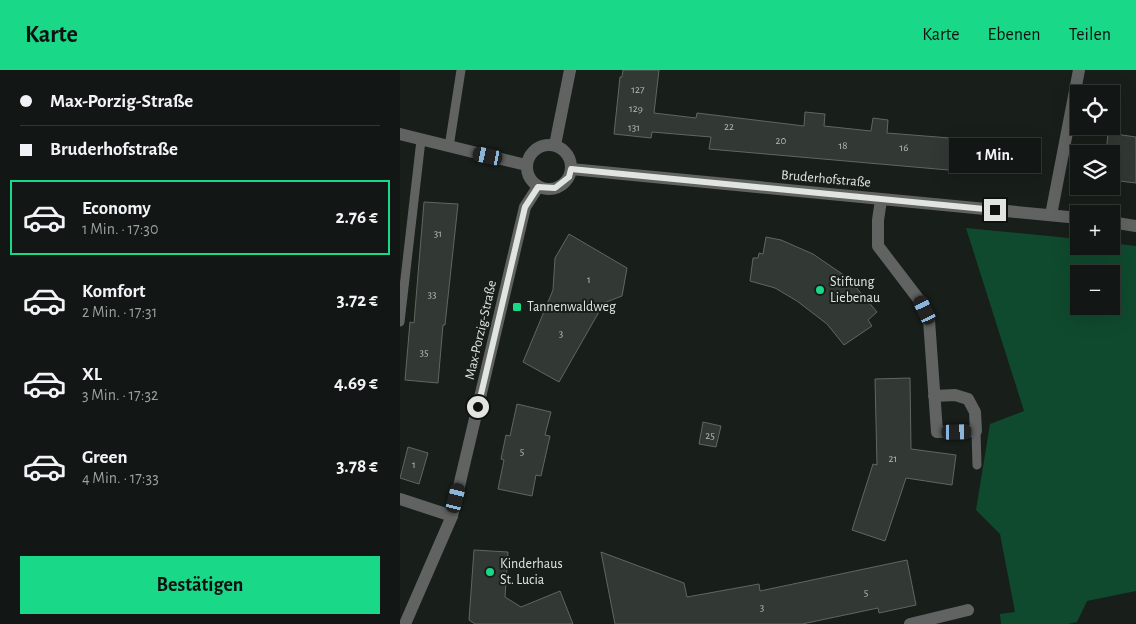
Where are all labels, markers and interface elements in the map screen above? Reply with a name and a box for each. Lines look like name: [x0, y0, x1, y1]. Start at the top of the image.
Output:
text: Karte: [25, 23, 78, 47]
text: Karte: [922, 26, 960, 44]
text: Ebenen: [988, 26, 1041, 44]
text: Teilen: [1069, 26, 1111, 44]
house number: 127: [631, 84, 645, 95]
map controls: [1070, 85, 1120, 315]
button: locate: [1070, 85, 1120, 135]
text: Max-Porzig-Straße: [50, 92, 193, 111]
house number: 129: [629, 103, 643, 114]
house number: 22: [724, 121, 734, 132]
house number: 131: [628, 122, 640, 133]
house number: 20: [776, 135, 787, 146]
callout: 1 Min.: [949, 138, 1041, 172]
text: Bruderhofstraße: [50, 140, 178, 159]
house number: 18: [839, 140, 848, 151]
house number: 16: [900, 142, 908, 153]
button: layers: [1070, 145, 1120, 195]
car: [471, 146, 504, 166]
text: 1 Min.: [976, 147, 1014, 163]
street label: Bruderhofstraße: [781, 168, 871, 190]
icon: car: [22, 195, 67, 240]
text: Economy: [82, 199, 151, 218]
route end: [984, 199, 1006, 221]
button: +: [1070, 205, 1120, 255]
text: 2.76 €: [336, 208, 378, 227]
text: 1 Min. · 17:30: [82, 221, 158, 237]
house number: 31: [434, 228, 442, 239]
button: −: [1070, 265, 1120, 315]
house number: 1: [587, 274, 591, 285]
place label: Stiftung Liebenau: [830, 275, 880, 305]
icon: car: [22, 278, 67, 323]
street label: Max-Porzig-Straße: [463, 279, 499, 381]
text: Komfort: [82, 282, 146, 301]
marker: Stiftung Liebenau: [814, 284, 826, 296]
house number: 33: [427, 289, 437, 300]
text: 3.72 €: [337, 291, 378, 310]
car: [911, 293, 938, 327]
place label: Tannenwaldweg: [527, 300, 616, 314]
marker: Tannenwaldweg: [511, 301, 523, 313]
text: 2 Min. · 17:31: [82, 304, 157, 320]
house number: 3: [559, 328, 564, 339]
house number: 35: [419, 347, 429, 358]
icon: car: [22, 361, 67, 406]
text: XL: [82, 365, 102, 384]
text: 4.69 €: [334, 374, 378, 393]
text: 3 Min. · 17:32: [82, 387, 158, 403]
route start: [467, 396, 489, 418]
car: [941, 424, 972, 440]
house number: 25: [705, 430, 715, 441]
icon: car: [22, 444, 67, 489]
house number: 5: [520, 446, 525, 457]
text: Green: [82, 448, 128, 467]
house number: 21: [889, 453, 897, 464]
text: 3.78 €: [336, 457, 378, 476]
house number: 1: [412, 459, 416, 470]
text: 4 Min. · 17:33: [82, 470, 159, 486]
car: [445, 482, 466, 514]
button: Bestätigen: [20, 556, 380, 614]
place label: Kinderhaus St. Lucia: [500, 557, 563, 587]
marker: Kinderhaus St. Lucia: [484, 566, 496, 578]
house number: 5: [864, 587, 869, 598]
house number: 3: [760, 602, 765, 613]

